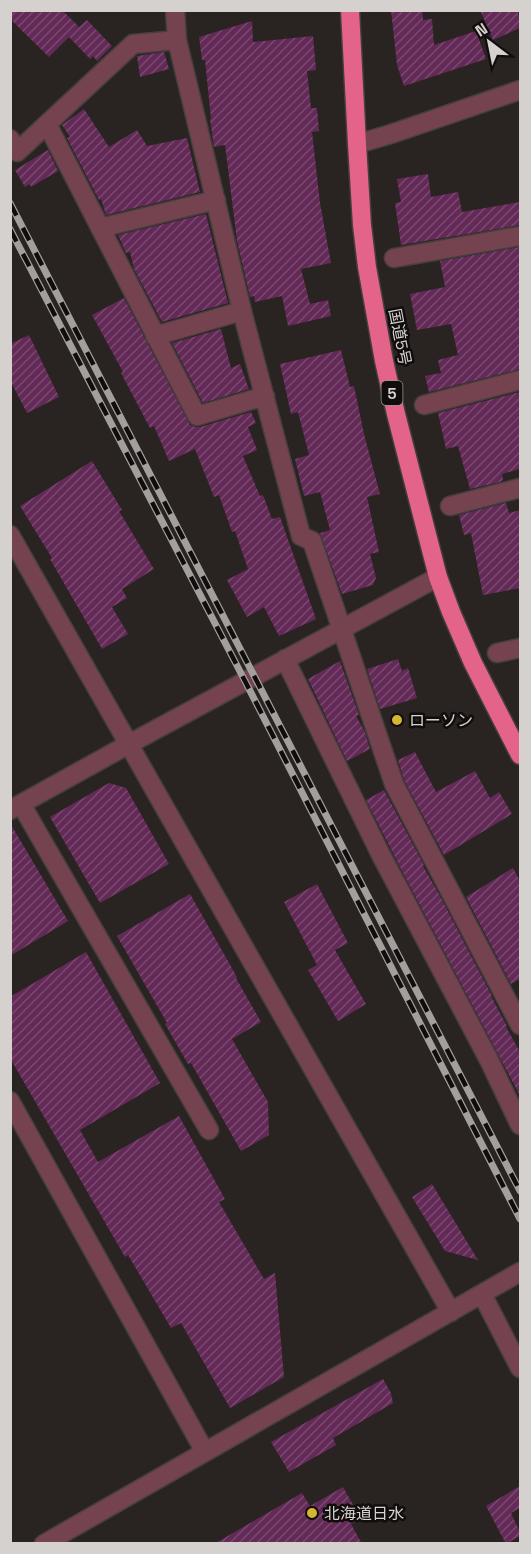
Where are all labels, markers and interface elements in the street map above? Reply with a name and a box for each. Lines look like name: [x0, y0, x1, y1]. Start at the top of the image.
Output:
north arrow: [459, 12, 519, 72]
text: N: [471, 18, 491, 41]
street label: 国道5号: [384, 307, 416, 367]
road number: 5: [382, 381, 402, 405]
place label: ローソン: [409, 710, 473, 731]
marker: ローソン: [390, 713, 404, 727]
place label: 北海道日水: [324, 1503, 404, 1524]
marker: 北海道日水: [305, 1506, 319, 1520]

